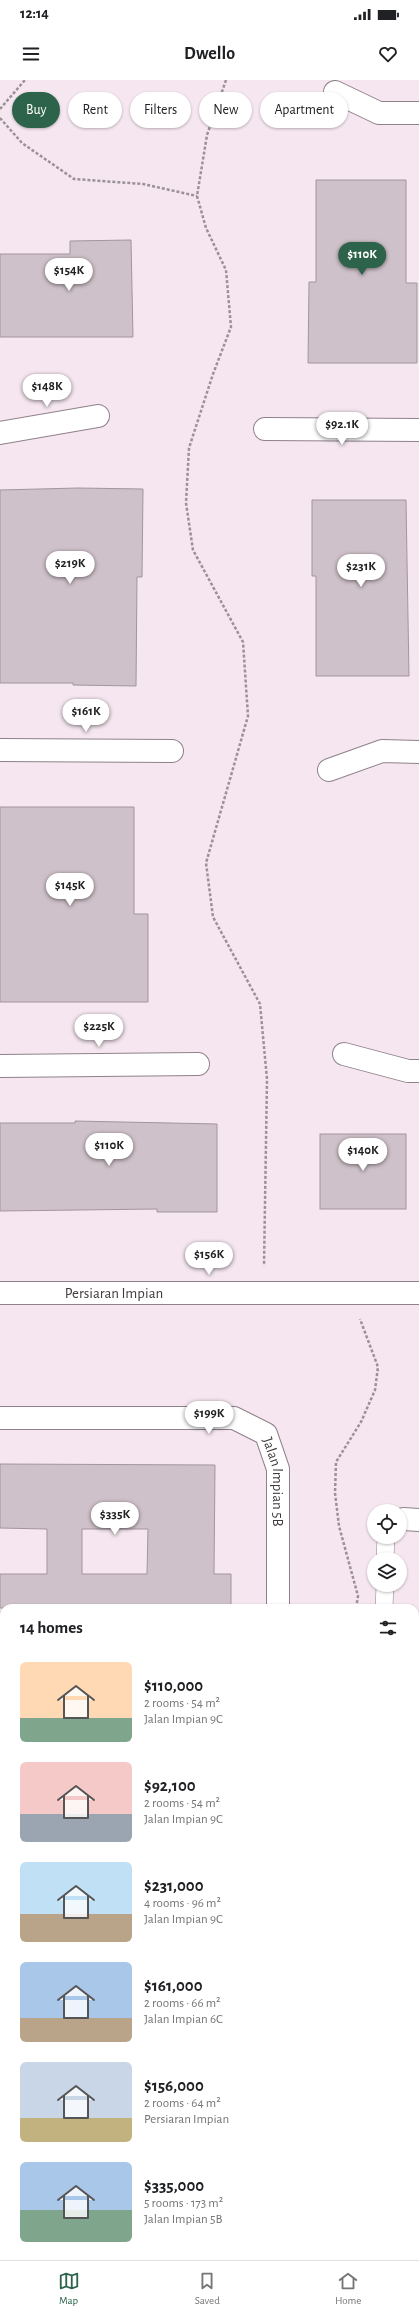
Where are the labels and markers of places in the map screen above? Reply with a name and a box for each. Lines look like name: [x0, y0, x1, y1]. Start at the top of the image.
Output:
pin: $110K: [334, 242, 390, 276]
pin: $154K: [41, 258, 97, 292]
pin: $148K: [19, 374, 75, 408]
pin: $92.1K: [309, 412, 375, 446]
pin: $219K: [42, 551, 98, 585]
pin: $231K: [333, 554, 389, 588]
pin: $161K: [58, 699, 114, 733]
pin: $145K: [42, 873, 98, 907]
pin: $225K: [71, 1014, 127, 1048]
pin: $110K: [81, 1133, 137, 1167]
pin: $140K: [335, 1138, 391, 1172]
pin: $156K: [181, 1242, 237, 1276]
pin: $199K: [181, 1401, 237, 1435]
pin: $335K: [87, 1502, 143, 1536]

